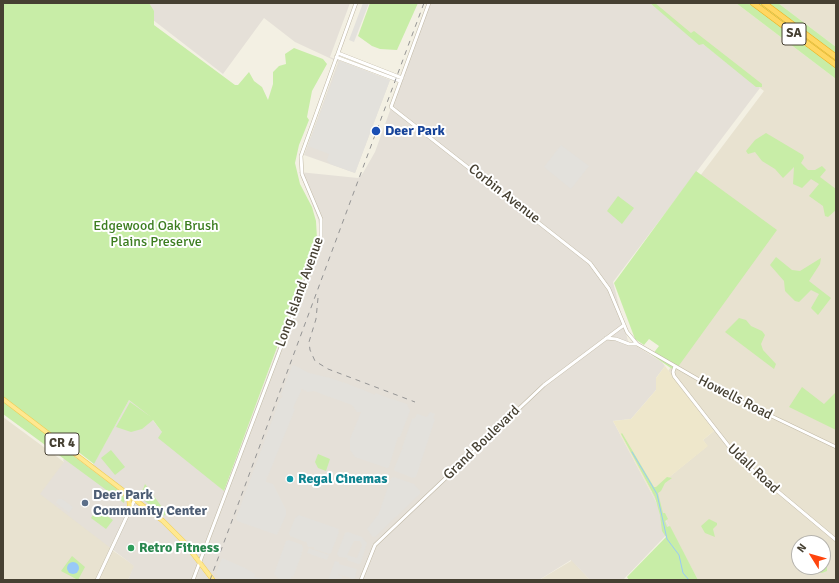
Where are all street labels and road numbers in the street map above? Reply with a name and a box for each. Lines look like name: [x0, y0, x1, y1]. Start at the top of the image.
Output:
road number: SA: [782, 23, 806, 45]
street label: Corbin Avenue: [465, 161, 543, 227]
street label: Long Island Avenue: [272, 235, 328, 349]
street label: Howells Road: [695, 372, 775, 424]
street label: Grand Boulevard: [440, 402, 524, 484]
road number: CR 4: [45, 433, 79, 455]
street label: Udall Road: [724, 441, 782, 497]

